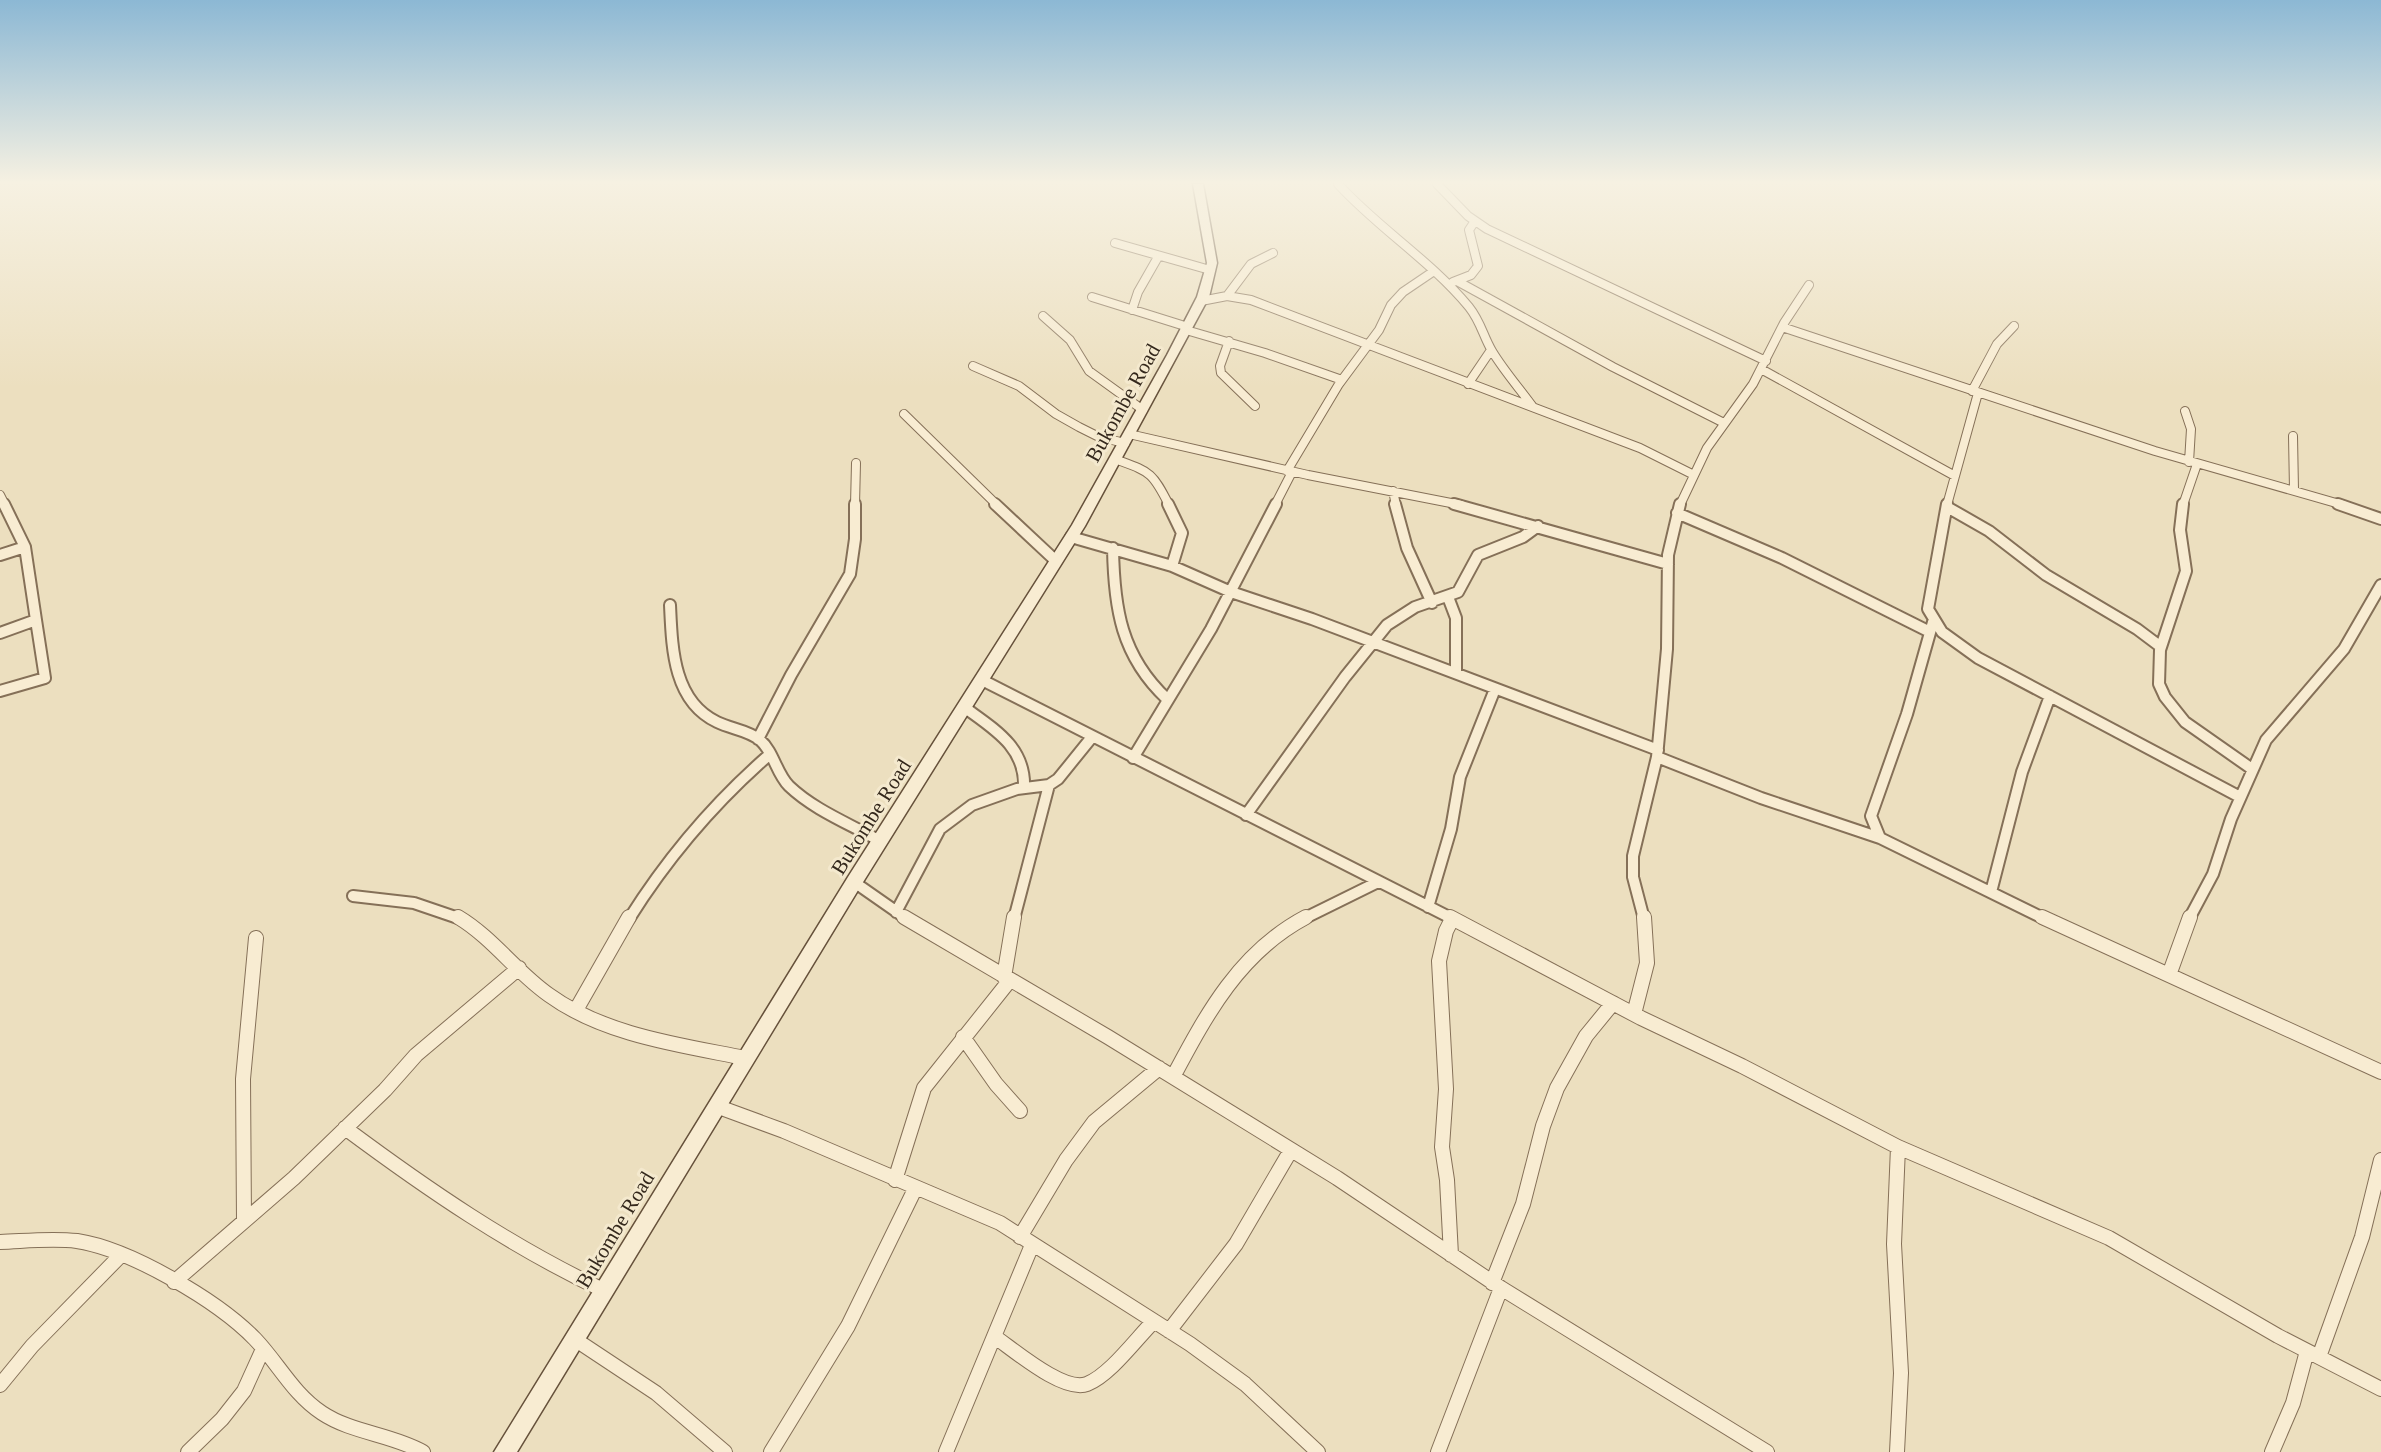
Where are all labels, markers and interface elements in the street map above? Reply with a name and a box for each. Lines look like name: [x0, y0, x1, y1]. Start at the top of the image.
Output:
street label: Bukombe Road: [1081, 339, 1166, 466]
street label: Bukombe Road: [826, 755, 916, 879]
street label: Bukombe Road: [571, 1167, 659, 1292]

